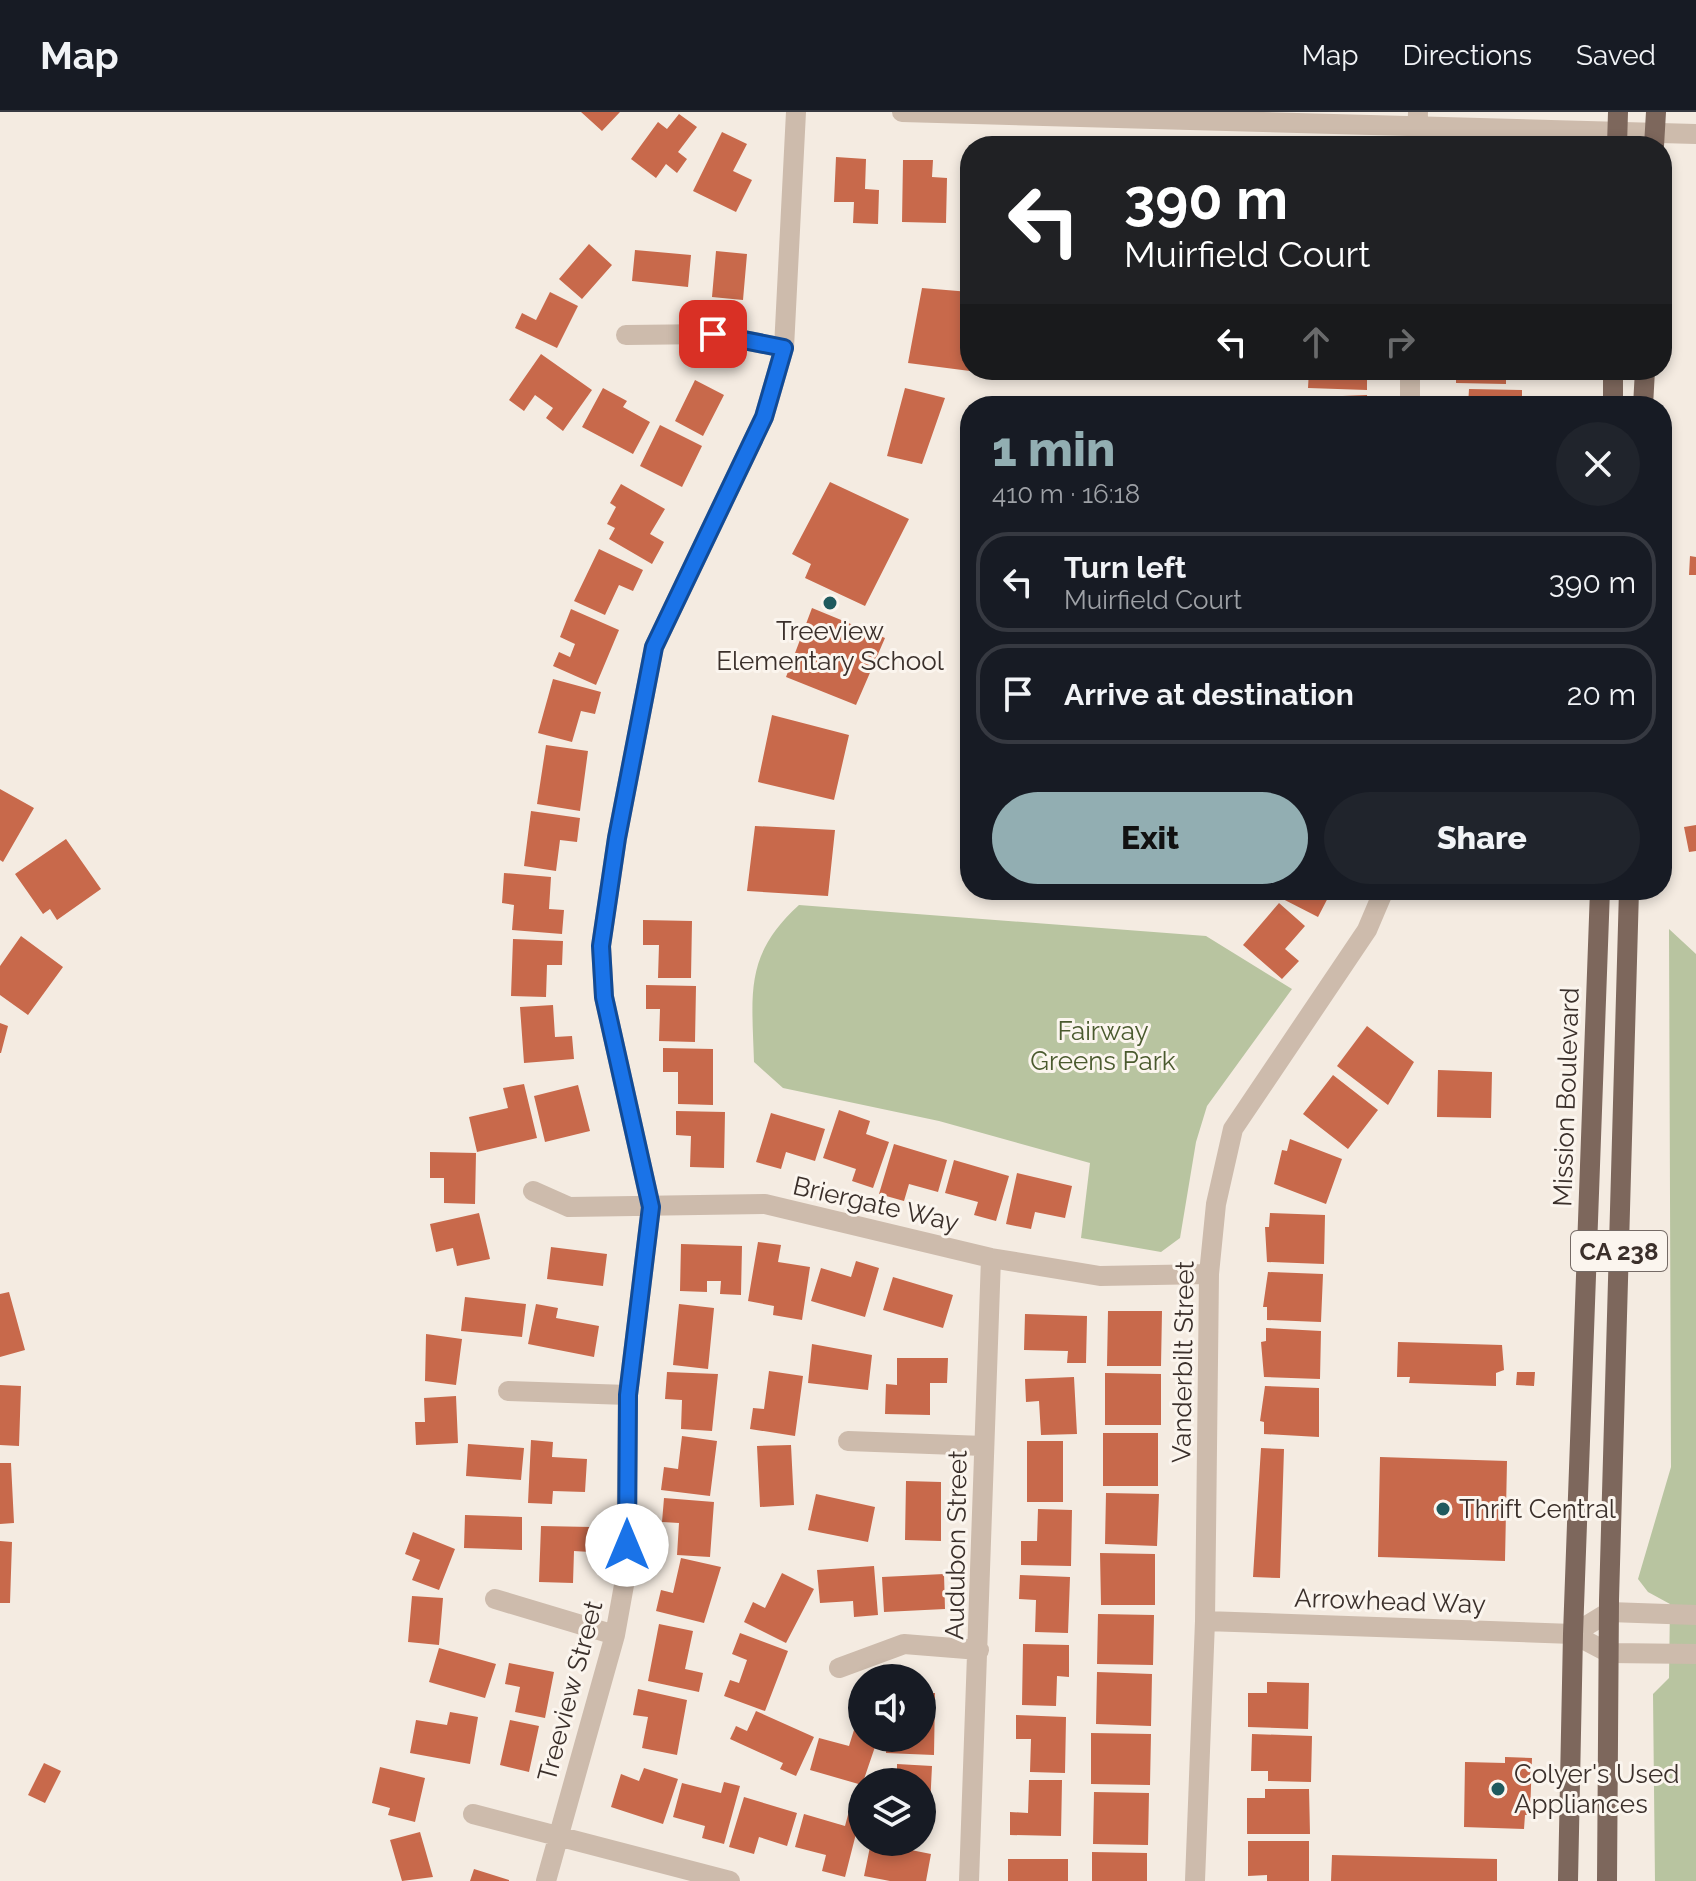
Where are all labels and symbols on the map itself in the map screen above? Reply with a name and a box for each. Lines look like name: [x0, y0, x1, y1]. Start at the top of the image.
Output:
pin: [679, 300, 747, 368]
marker: Treeview Elementary School: [821, 594, 839, 612]
place label: Treeview Elementary School: [716, 616, 945, 676]
street label: Mission Boulevard: [1547, 987, 1585, 1207]
park label: Fairway Greens Park: [1030, 1016, 1176, 1076]
street label: Briergate Way: [790, 1170, 962, 1238]
road number: CA 238: [1571, 1231, 1667, 1271]
street label: Vanderbilt Street: [1166, 1260, 1200, 1463]
street label: Audubon Street: [939, 1450, 973, 1640]
place label: Thrift Central: [1459, 1494, 1617, 1524]
marker: Thrift Central: [1434, 1500, 1452, 1518]
position arrow: [585, 1503, 669, 1587]
street label: Arrowhead Way: [1294, 1583, 1486, 1619]
street label: Treeview Street: [531, 1597, 609, 1785]
place label: Colyer's Used Appliances: [1514, 1759, 1679, 1819]
marker: Colyer's Used Appliances: [1489, 1780, 1507, 1798]

